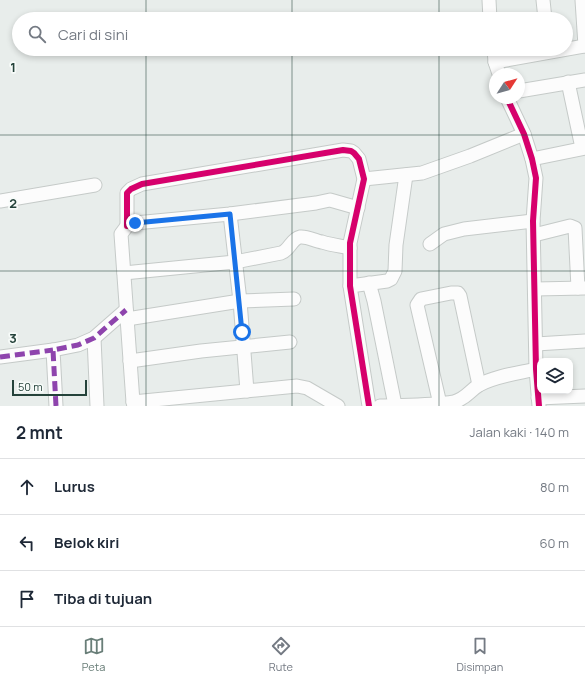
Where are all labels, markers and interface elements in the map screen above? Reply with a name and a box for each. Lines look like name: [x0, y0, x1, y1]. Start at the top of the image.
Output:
search box: [12, 12, 573, 56]
icon: search: [26, 23, 48, 45]
text: Cari di sini: [58, 24, 128, 45]
text: 1: [10, 58, 16, 76]
north arrow: [489, 68, 525, 104]
text: 2: [9, 194, 17, 212]
route end: [126, 214, 144, 232]
route start: [233, 323, 251, 341]
text: 3: [9, 329, 17, 347]
map controls: [537, 358, 573, 394]
button: layers: [537, 358, 573, 394]
scale bar: [12, 378, 87, 397]
text: 50 m: [18, 379, 43, 394]
text: 2 mnt: [16, 421, 63, 444]
text: Jalan kaki · 140 m: [470, 423, 569, 441]
icon: ahead: [16, 476, 38, 498]
text: Lurus: [54, 476, 95, 497]
text: 80 m: [540, 478, 569, 496]
icon: left: [16, 532, 38, 554]
text: Belok kiri: [54, 532, 120, 553]
text: 60 m: [539, 534, 569, 552]
icon: arrive: [16, 588, 38, 610]
text: Tiba di tujuan: [54, 588, 152, 609]
tab: Peta: [82, 635, 105, 674]
tab: Rute: [269, 635, 293, 674]
tab: Disimpan: [456, 635, 503, 674]

